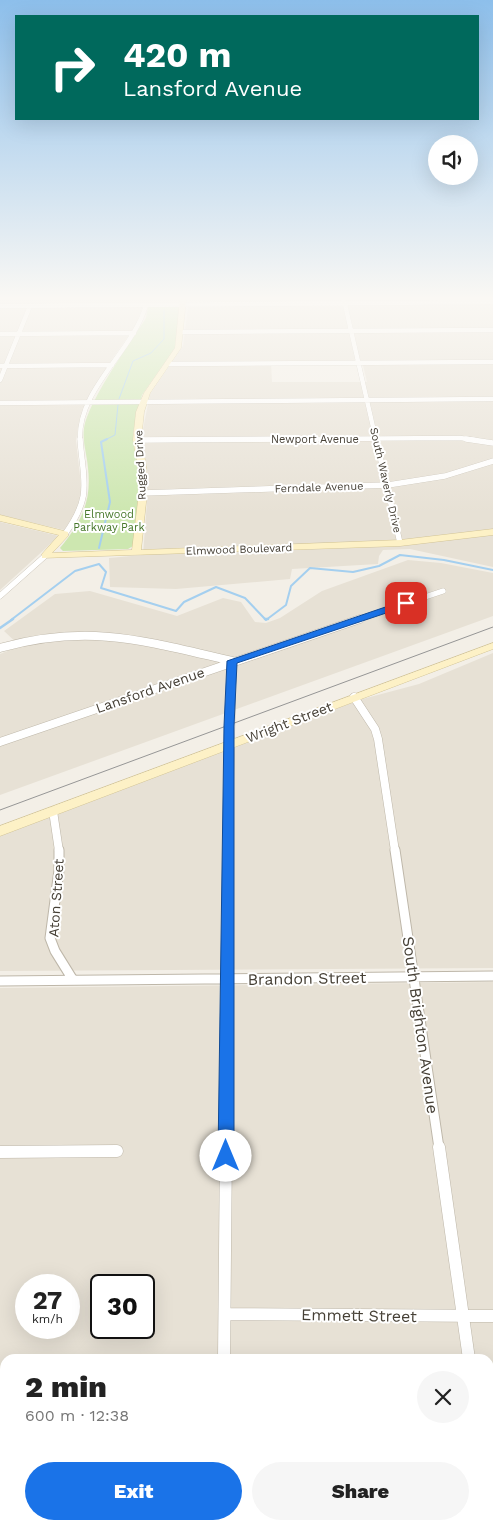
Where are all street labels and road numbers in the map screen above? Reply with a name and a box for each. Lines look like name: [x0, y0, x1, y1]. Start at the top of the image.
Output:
street label: South Waverly Drive: [367, 426, 404, 534]
street label: Rugged Drive: [132, 430, 149, 500]
street label: Newport Avenue: [271, 433, 359, 446]
street label: Ferndale Avenue: [274, 479, 364, 496]
street label: Elmwood Boulevard: [185, 541, 293, 558]
street label: Lansford Avenue: [93, 664, 207, 716]
street label: Wright Street: [243, 698, 335, 746]
street label: Aton Street: [45, 858, 67, 938]
street label: South Brighton Avenue: [399, 935, 442, 1115]
street label: Brandon Street: [247, 968, 367, 989]
street label: Emmett Street: [301, 1305, 417, 1326]

